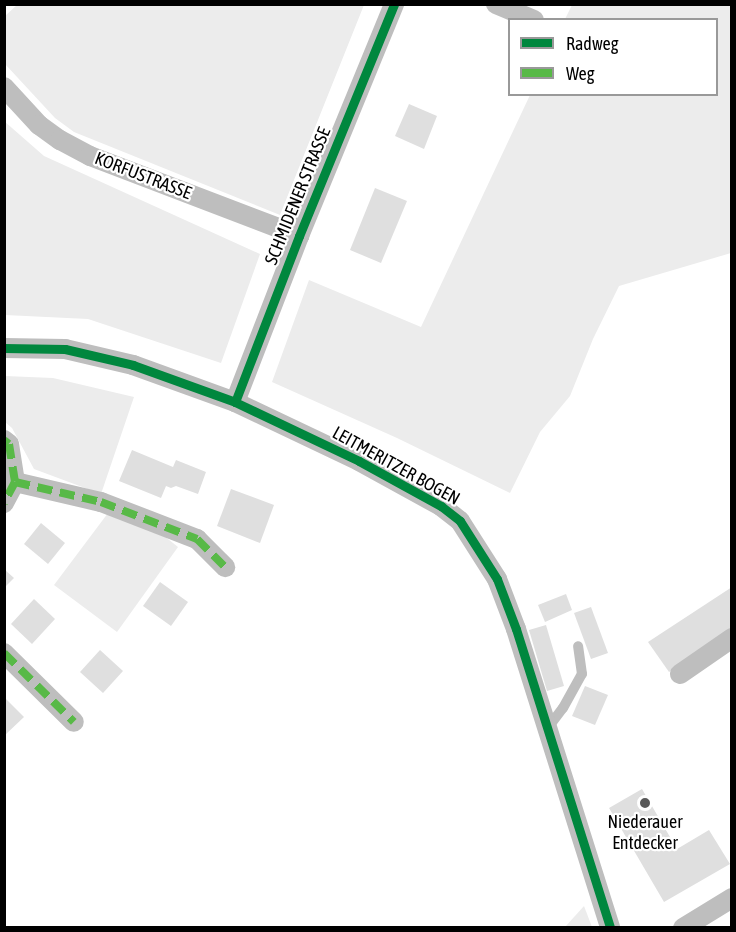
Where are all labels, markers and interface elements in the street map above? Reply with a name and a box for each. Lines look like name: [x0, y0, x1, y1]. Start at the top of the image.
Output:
legend: [508, 18, 718, 96]
text: Radweg: [566, 33, 618, 54]
text: Weg: [566, 63, 594, 84]
street label: SCHMIDENER STRASSE: [261, 124, 335, 268]
street label: KORFUSTRASSE: [92, 148, 194, 204]
street label: LEITMERITZER BOGEN: [328, 422, 464, 510]
marker: Niederauer Entdecker: [638, 796, 652, 810]
place label: Niederauer Entdecker: [607, 812, 683, 854]

